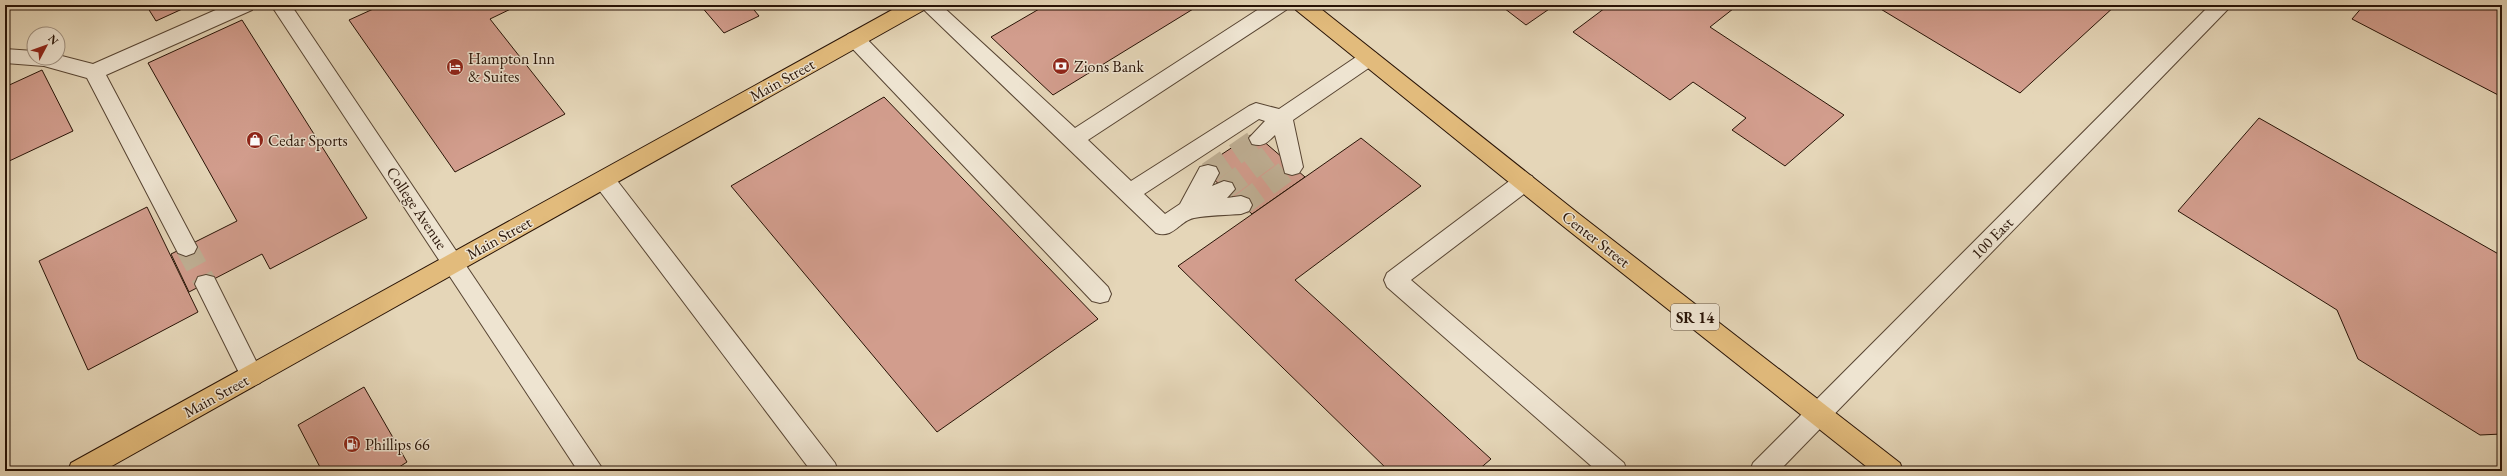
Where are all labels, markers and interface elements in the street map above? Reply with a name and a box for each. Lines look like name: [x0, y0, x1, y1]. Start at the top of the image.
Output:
north arrow: [26, 26, 66, 66]
text: N: [45, 31, 62, 47]
place label: Hampton Inn & Suites: [468, 48, 556, 87]
street label: Main Street: [746, 54, 818, 106]
bank icon: Zions Bank: [1051, 56, 1071, 76]
place label: Zions Bank: [1074, 56, 1145, 77]
hotel icon: Hampton Inn & Suites: [445, 57, 465, 77]
shop icon: Cedar Sports: [245, 130, 265, 150]
place label: Cedar Sports: [268, 130, 348, 151]
street label: College Avenue: [382, 163, 452, 253]
street label: Center Street: [1558, 206, 1634, 272]
street label: Main Street: [463, 212, 535, 264]
street label: 100 East: [1966, 212, 2018, 264]
road number: SR 14: [1671, 304, 1719, 330]
street label: Main Street: [180, 370, 252, 422]
fuel station icon: Phillips 66: [342, 434, 362, 454]
place label: Phillips 66: [365, 434, 430, 455]

